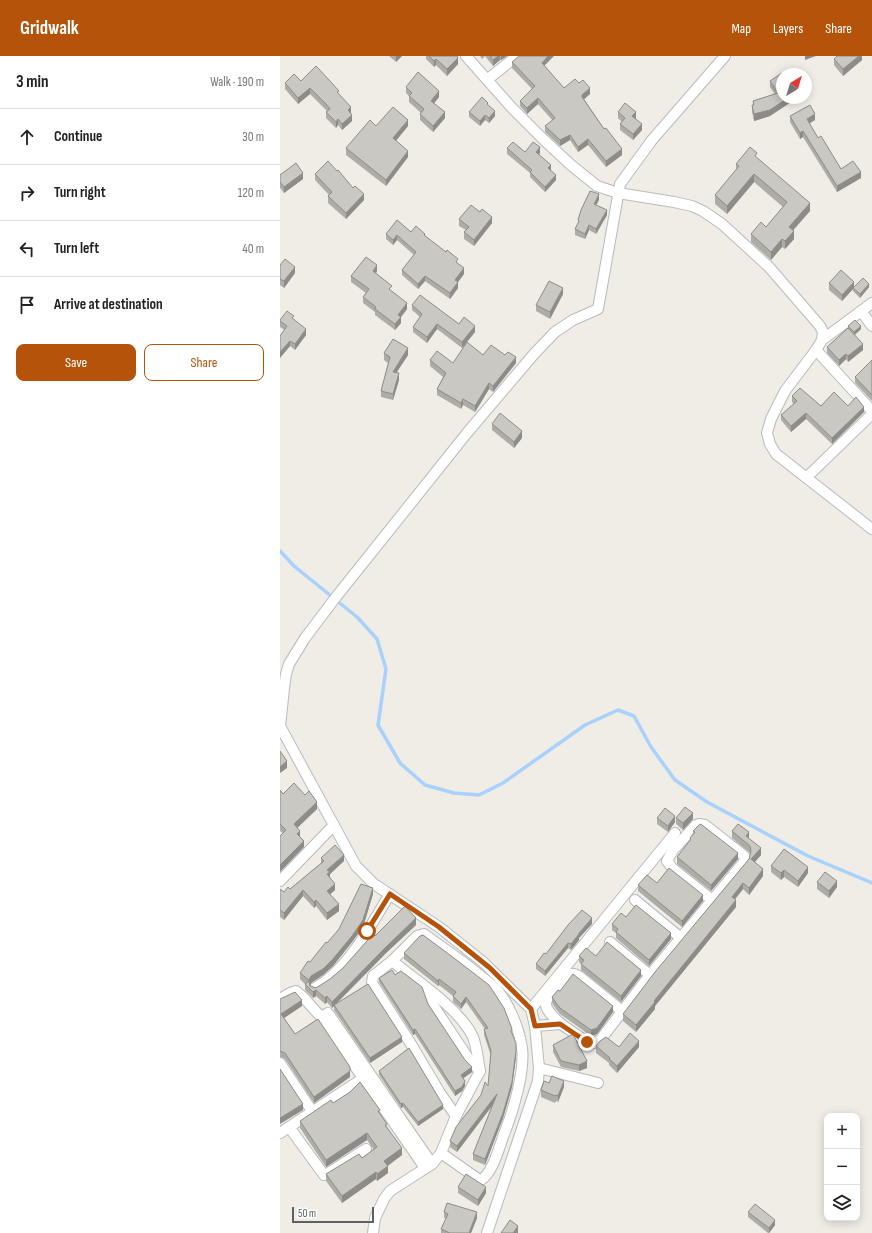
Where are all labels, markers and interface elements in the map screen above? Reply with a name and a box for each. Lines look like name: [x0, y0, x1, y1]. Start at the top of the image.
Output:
text: Gridwalk: [20, 17, 79, 40]
text: Map: [731, 20, 751, 37]
text: Layers: [773, 20, 803, 37]
text: Share: [825, 20, 852, 37]
north arrow: [776, 68, 812, 104]
text: 3 min: [16, 72, 49, 92]
text: Walk · 190 m: [210, 74, 264, 90]
icon: ahead: [16, 126, 38, 148]
text: Continue: [54, 127, 103, 146]
text: 30 m: [242, 129, 264, 145]
icon: right: [16, 182, 38, 204]
text: Turn right: [54, 183, 106, 202]
text: 120 m: [238, 185, 264, 201]
icon: left: [16, 238, 38, 260]
text: Turn left: [54, 239, 99, 258]
text: 40 m: [242, 241, 264, 257]
icon: arrive: [16, 294, 38, 316]
text: Arrive at destination: [54, 295, 163, 314]
button: Save: [16, 344, 136, 381]
button: Share: [144, 344, 264, 381]
route start: [358, 922, 376, 940]
route end: [578, 1033, 596, 1051]
map controls: [824, 1113, 860, 1221]
button: +: [824, 1113, 860, 1149]
button: −: [824, 1149, 860, 1185]
button: layers: [824, 1185, 860, 1221]
scale bar: [292, 1205, 374, 1224]
text: 50 m: [298, 1207, 316, 1220]

